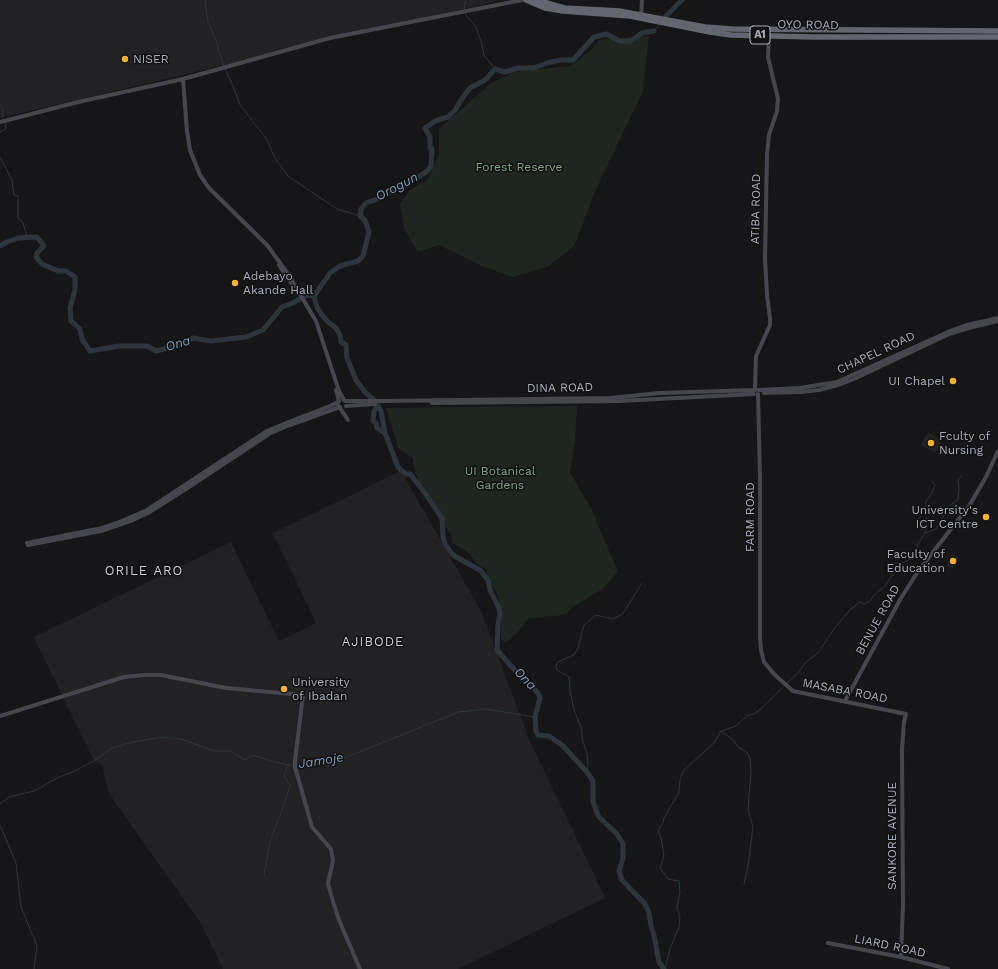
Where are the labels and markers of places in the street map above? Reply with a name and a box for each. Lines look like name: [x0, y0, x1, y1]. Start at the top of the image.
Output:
place label: NISER: [133, 52, 169, 66]
marker: NISER: [120, 54, 130, 64]
place label: Adebayo Akande Hall: [243, 269, 313, 297]
marker: Adebayo Akande Hall: [230, 278, 240, 288]
place label: UI Chapel: [888, 374, 945, 388]
marker: UI Chapel: [948, 376, 958, 386]
place label: Fculty of Nursing: [939, 429, 990, 457]
marker: Fculty of Nursing: [926, 438, 936, 448]
place label: University's ICT Centre: [911, 503, 978, 531]
marker: University's ICT Centre: [981, 512, 991, 522]
place label: Faculty of Education: [887, 547, 945, 575]
marker: Faculty of Education: [948, 556, 958, 566]
place label: University of Ibadan: [292, 675, 350, 703]
marker: University of Ibadan: [279, 684, 289, 694]

